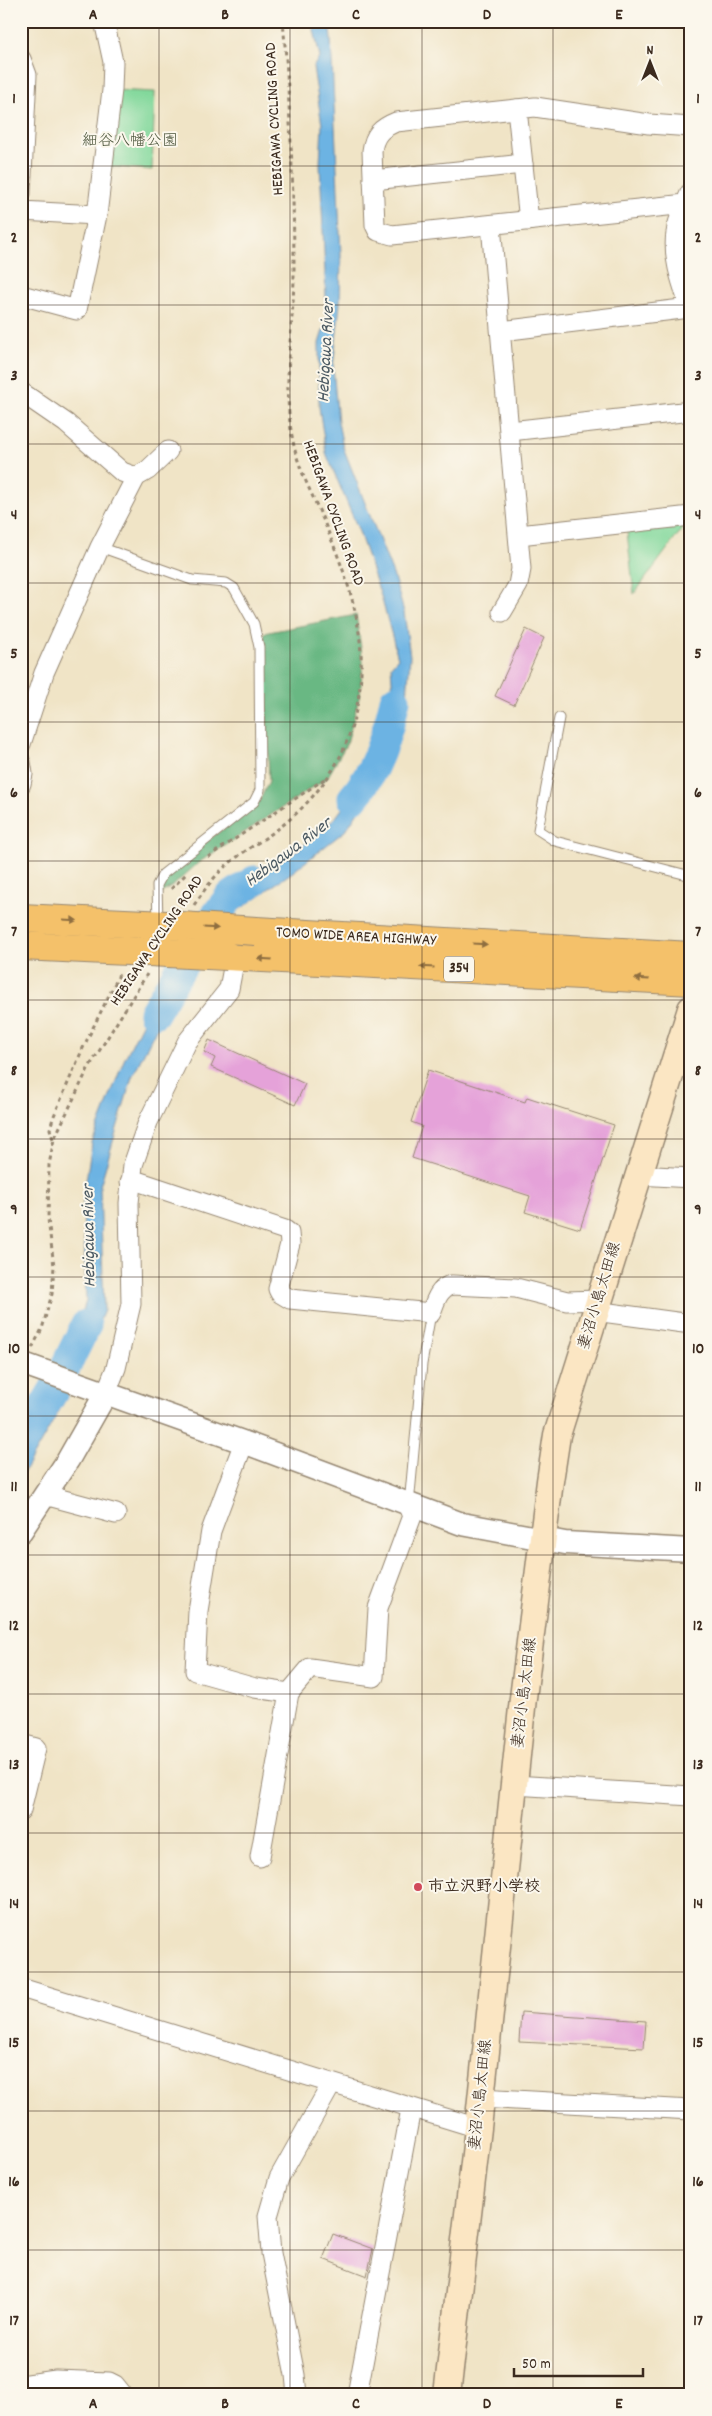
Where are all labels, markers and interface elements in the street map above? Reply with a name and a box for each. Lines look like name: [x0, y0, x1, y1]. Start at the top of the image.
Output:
text: A: [89, 4, 98, 27]
text: B: [221, 4, 229, 27]
text: C: [352, 4, 360, 27]
text: D: [483, 4, 492, 27]
text: E: [615, 4, 623, 27]
north arrow: [624, 38, 674, 88]
text: N: [647, 41, 654, 61]
street label: HEBIGAWA CYCLING ROAD: [260, 42, 290, 196]
text: 1: [12, 88, 16, 111]
text: 1: [696, 88, 700, 111]
park label: 細谷八幡公園: [82, 130, 178, 153]
text: 2: [11, 227, 18, 250]
text: 2: [695, 227, 702, 250]
water label: Hebigawa River: [312, 297, 342, 403]
text: 3: [10, 365, 18, 388]
text: 3: [694, 365, 702, 388]
street label: HEBIGAWA CYCLING ROAD: [296, 437, 370, 589]
text: 4: [11, 504, 17, 527]
text: 4: [695, 504, 701, 527]
text: 5: [10, 643, 18, 666]
text: 5: [694, 643, 702, 666]
text: 6: [10, 782, 18, 805]
text: 6: [694, 782, 702, 805]
water label: Hebigawa River: [240, 811, 339, 894]
street label: HEBIGAWA CYCLING ROAD: [105, 871, 209, 1011]
one-way arrow: [62, 917, 78, 925]
text: 7: [11, 921, 17, 944]
street label: TOMO WIDE AREA HIGHWAY: [275, 921, 438, 953]
text: 7: [695, 921, 701, 944]
one-way arrow: [203, 925, 219, 933]
one-way arrow: [472, 940, 488, 948]
one-way arrow: [257, 954, 273, 962]
road number: 354: [444, 956, 474, 982]
one-way arrow: [419, 963, 435, 971]
one-way arrow: [634, 974, 650, 982]
text: 8: [11, 1060, 18, 1083]
text: 8: [695, 1060, 702, 1083]
water label: Hebigawa River: [77, 1182, 103, 1288]
text: 9: [10, 1199, 18, 1222]
text: 9: [694, 1199, 702, 1222]
street label: 妻沼小島太田線: [573, 1239, 627, 1353]
text: 10: [8, 1338, 20, 1361]
text: 10: [692, 1338, 704, 1361]
text: 11: [10, 1476, 18, 1499]
text: 11: [694, 1476, 702, 1499]
text: 12: [9, 1615, 19, 1638]
text: 12: [693, 1615, 703, 1638]
street label: 妻沼小島太田線: [507, 1636, 543, 1750]
text: 13: [9, 1754, 19, 1777]
text: 13: [693, 1754, 703, 1777]
place label: 市立沢野小学校: [428, 1876, 540, 1899]
marker: 市立沢野小学校: [412, 1881, 424, 1893]
text: 14: [9, 1893, 19, 1916]
text: 14: [693, 1893, 703, 1916]
text: 15: [9, 2032, 19, 2055]
text: 15: [693, 2032, 703, 2055]
street label: 妻沼小島太田線: [464, 2038, 498, 2152]
text: 16: [8, 2171, 20, 2194]
text: 16: [692, 2171, 704, 2194]
text: 17: [9, 2310, 19, 2333]
text: 17: [693, 2310, 703, 2333]
scale bar: [514, 2346, 643, 2378]
text: 50 m: [522, 2354, 551, 2376]
text: A: [89, 2393, 98, 2416]
text: B: [221, 2393, 229, 2416]
text: C: [352, 2393, 360, 2416]
text: D: [483, 2393, 492, 2416]
text: E: [615, 2393, 623, 2416]

